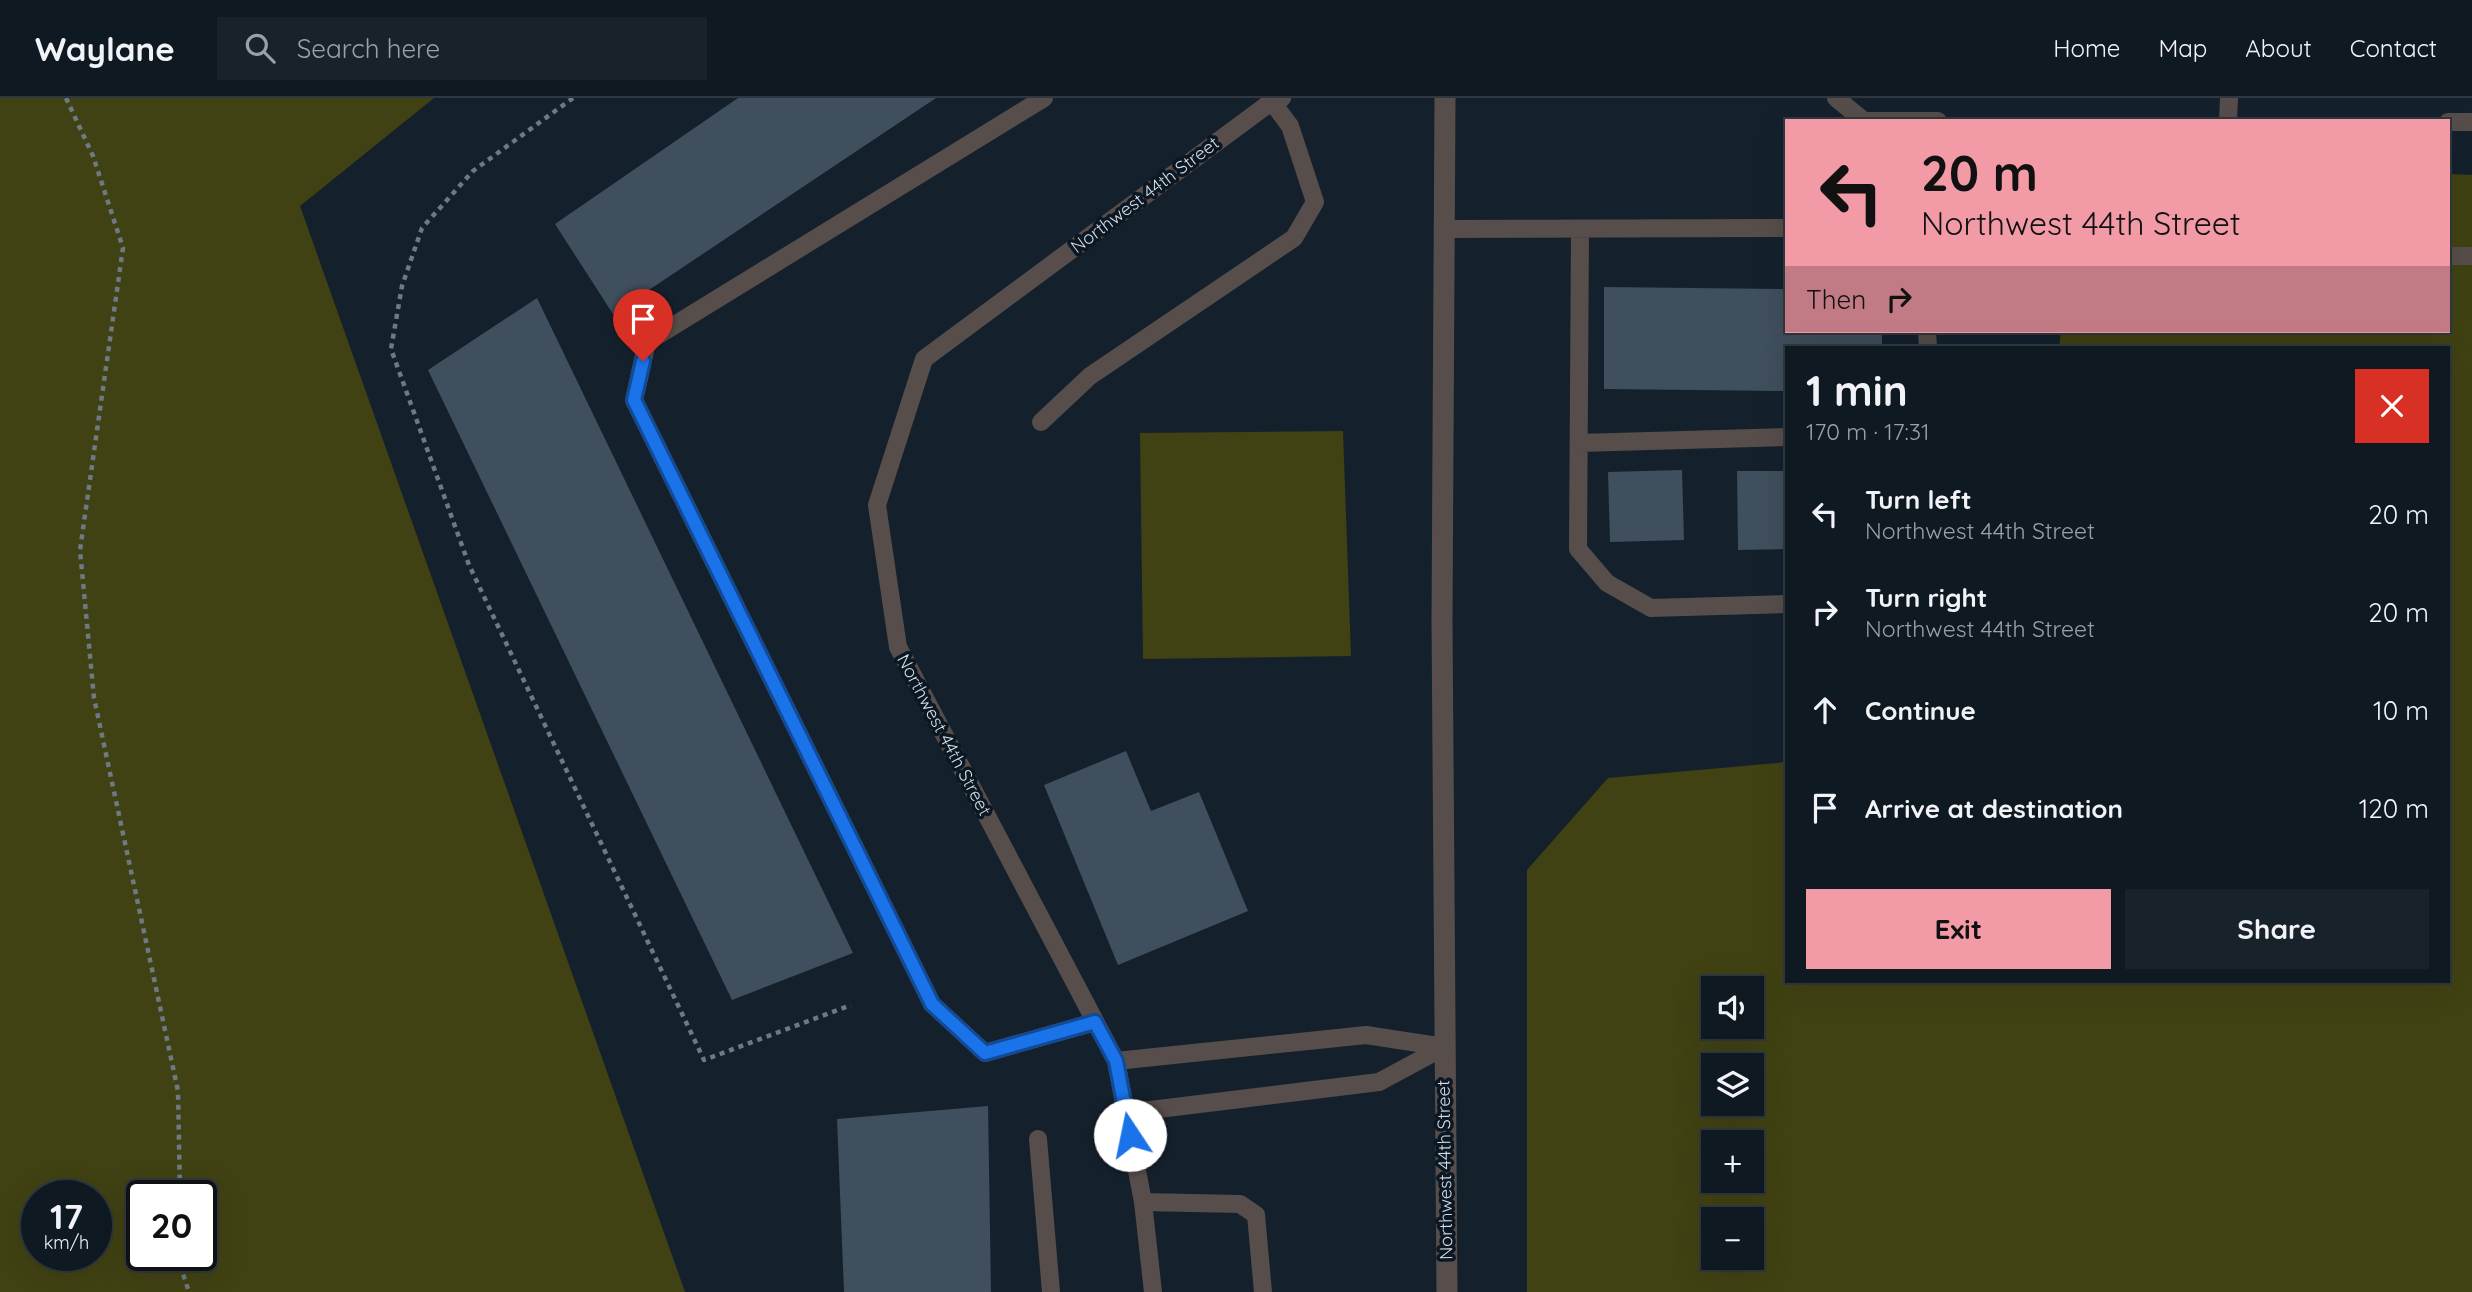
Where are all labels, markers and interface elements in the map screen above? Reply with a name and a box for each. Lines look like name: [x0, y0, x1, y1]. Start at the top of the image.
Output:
search box: [217, 17, 707, 80]
text: Waylane: [35, 28, 175, 69]
icon: search: [241, 29, 279, 67]
text: Search here: [297, 32, 440, 65]
text: Home: [2053, 33, 2120, 63]
text: Map: [2158, 33, 2207, 63]
text: About: [2245, 33, 2312, 63]
text: Contact: [2350, 33, 2437, 63]
street label: Northwest 44th Street: [1066, 131, 1223, 258]
text: 20 m: [1921, 142, 2038, 203]
icon: left: [1806, 147, 1897, 238]
text: Northwest 44th Street: [1921, 203, 2241, 243]
icon: right: [1880, 280, 1918, 318]
text: Then: [1806, 283, 1866, 316]
pin: [613, 289, 673, 361]
icon: arrive: [624, 300, 662, 338]
text: 1 min: [1806, 364, 1908, 417]
button: close: [2355, 369, 2429, 443]
text: 170 m · 17:31: [1806, 417, 1929, 446]
text: Turn left: [1865, 483, 1972, 516]
icon: left: [1806, 495, 1844, 533]
text: 20 m: [2368, 498, 2429, 531]
text: Northwest 44th Street: [1865, 516, 2095, 545]
text: Turn right: [1865, 581, 1987, 614]
icon: right: [1806, 593, 1844, 631]
text: 20 m: [2368, 596, 2429, 629]
text: Northwest 44th Street: [1865, 614, 2095, 643]
street label: Northwest 44th Street: [892, 650, 997, 820]
icon: ahead: [1806, 691, 1844, 729]
text: Continue: [1865, 694, 1976, 727]
text: 10 m: [2373, 694, 2429, 727]
icon: arrive: [1806, 789, 1844, 827]
text: Arrive at destination: [1865, 792, 2123, 825]
text: 120 m: [2359, 792, 2429, 825]
button: Exit: [1806, 889, 2111, 969]
button: Share: [2125, 889, 2429, 969]
map controls: [1701, 976, 1764, 1270]
button: sound: [1701, 976, 1764, 1039]
button: layers: [1701, 1053, 1764, 1116]
street label: Northwest 44th Street: [1431, 1080, 1458, 1260]
position arrow: [1093, 1098, 1167, 1172]
button: +: [1701, 1130, 1764, 1193]
speed limit sign: 20: [126, 1180, 217, 1271]
text: 17: [50, 1194, 83, 1238]
button: −: [1701, 1207, 1764, 1270]
text: km/h: [44, 1231, 89, 1254]

